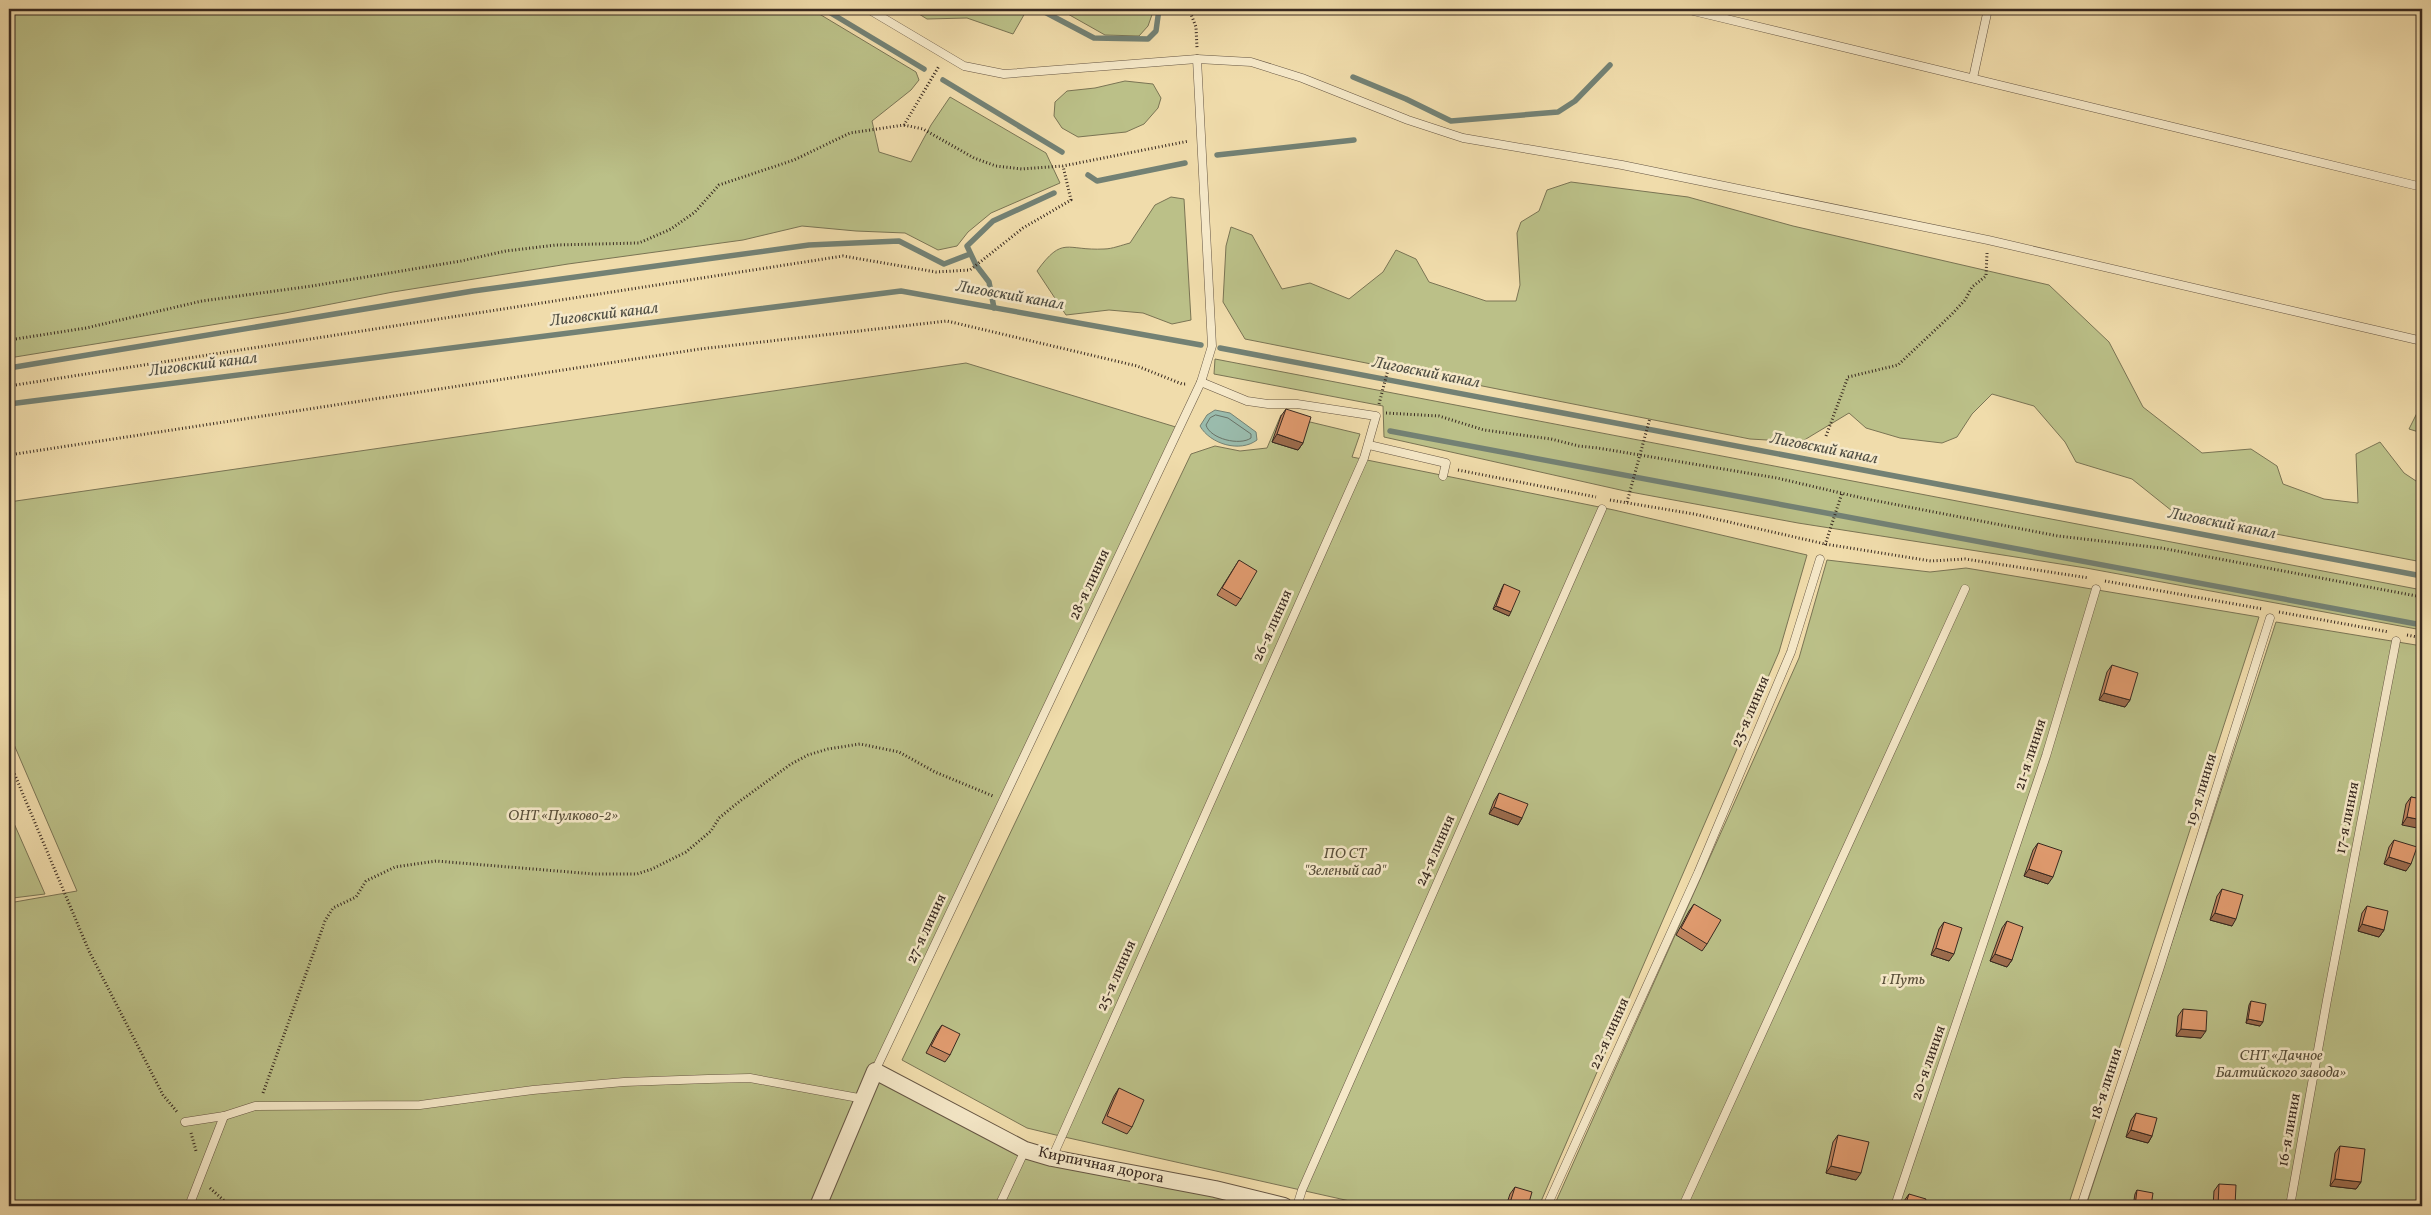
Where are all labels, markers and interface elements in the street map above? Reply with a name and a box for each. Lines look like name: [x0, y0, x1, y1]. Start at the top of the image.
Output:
water label: Лиговский канал: [953, 275, 1066, 316]
water label: Лиговский канал: [547, 297, 660, 333]
water label: Лиговский канал: [146, 347, 259, 383]
water label: Лиговский канал: [1369, 352, 1482, 394]
water label: Лиговский канал: [1767, 428, 1880, 470]
water label: Лиговский канал: [2165, 503, 2278, 545]
street label: 28-я линия: [1064, 546, 1116, 624]
street label: 26-я линия: [1248, 587, 1298, 665]
street label: 23-я линия: [1727, 673, 1776, 751]
street label: 21-я линия: [2010, 716, 2052, 793]
street label: 19-я линия: [2181, 751, 2223, 829]
street label: 17-я линия: [2331, 780, 2365, 856]
park label: ОНТ «Пулково-2»: [508, 806, 618, 827]
street label: 24-я линия: [1411, 812, 1461, 890]
park label: ПО СТ "Зеленый сад": [1304, 844, 1387, 882]
street label: 27-я линия: [902, 890, 952, 967]
street label: 25-я линия: [1092, 937, 1142, 1015]
park label: 1 Путь: [1881, 970, 1925, 991]
street label: 22-я линия: [1585, 995, 1635, 1073]
street label: 20-я линия: [1906, 1023, 1952, 1103]
street label: 18-я линия: [2086, 1045, 2128, 1122]
park label: СНТ «Дачное Балтийского завода»: [2216, 1046, 2347, 1084]
street label: 16-я линия: [2273, 1091, 2307, 1168]
street label: Кирпичная дорога: [1036, 1142, 1166, 1190]

